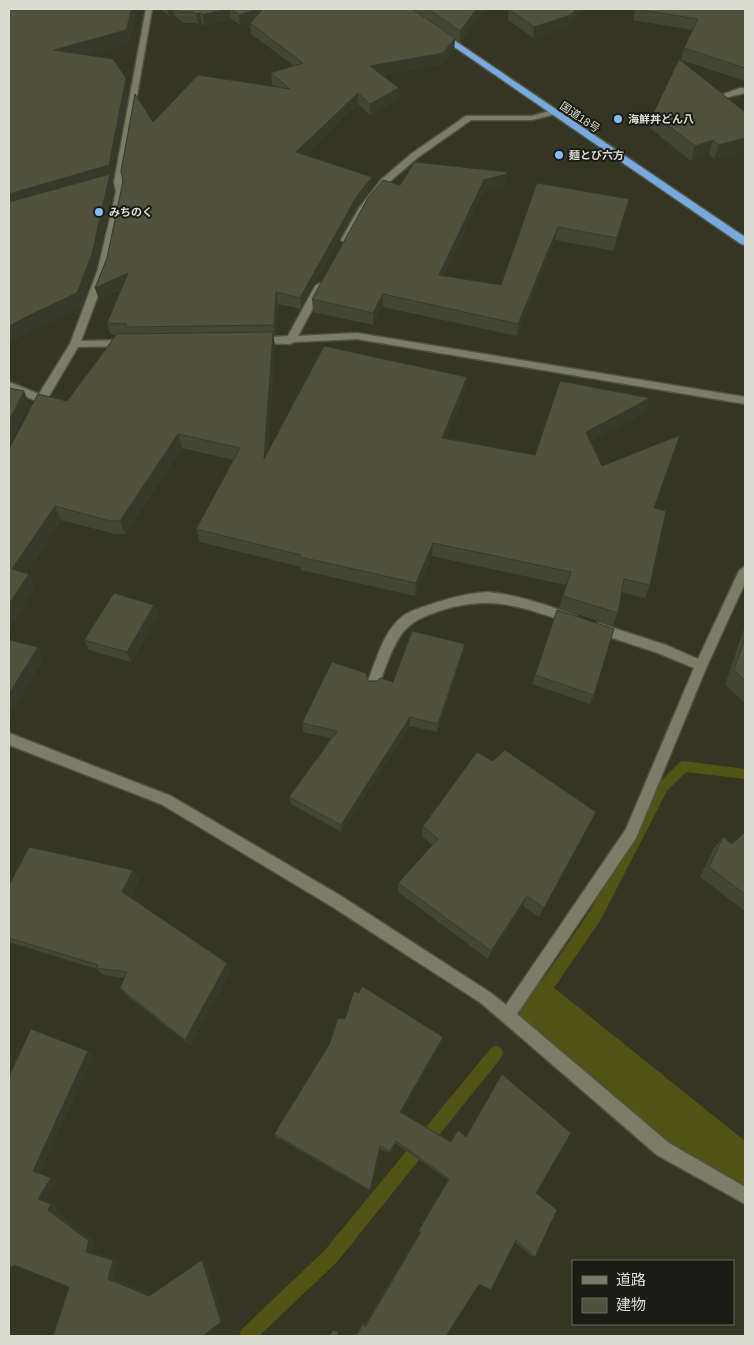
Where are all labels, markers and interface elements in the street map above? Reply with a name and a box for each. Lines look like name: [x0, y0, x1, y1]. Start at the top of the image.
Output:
street label: 国道18号: [558, 99, 602, 135]
marker: 海鮮丼どん八: [612, 113, 624, 125]
place label: 海鮮丼どん八: [628, 113, 694, 125]
marker: 麺とび六方: [553, 149, 565, 161]
place label: 麺とび六方: [568, 149, 624, 161]
marker: みちのく: [93, 206, 105, 218]
place label: みちのく: [109, 206, 153, 218]
legend: [572, 1260, 734, 1325]
text: 道路: [616, 1271, 646, 1288]
text: 建物: [616, 1296, 646, 1313]

